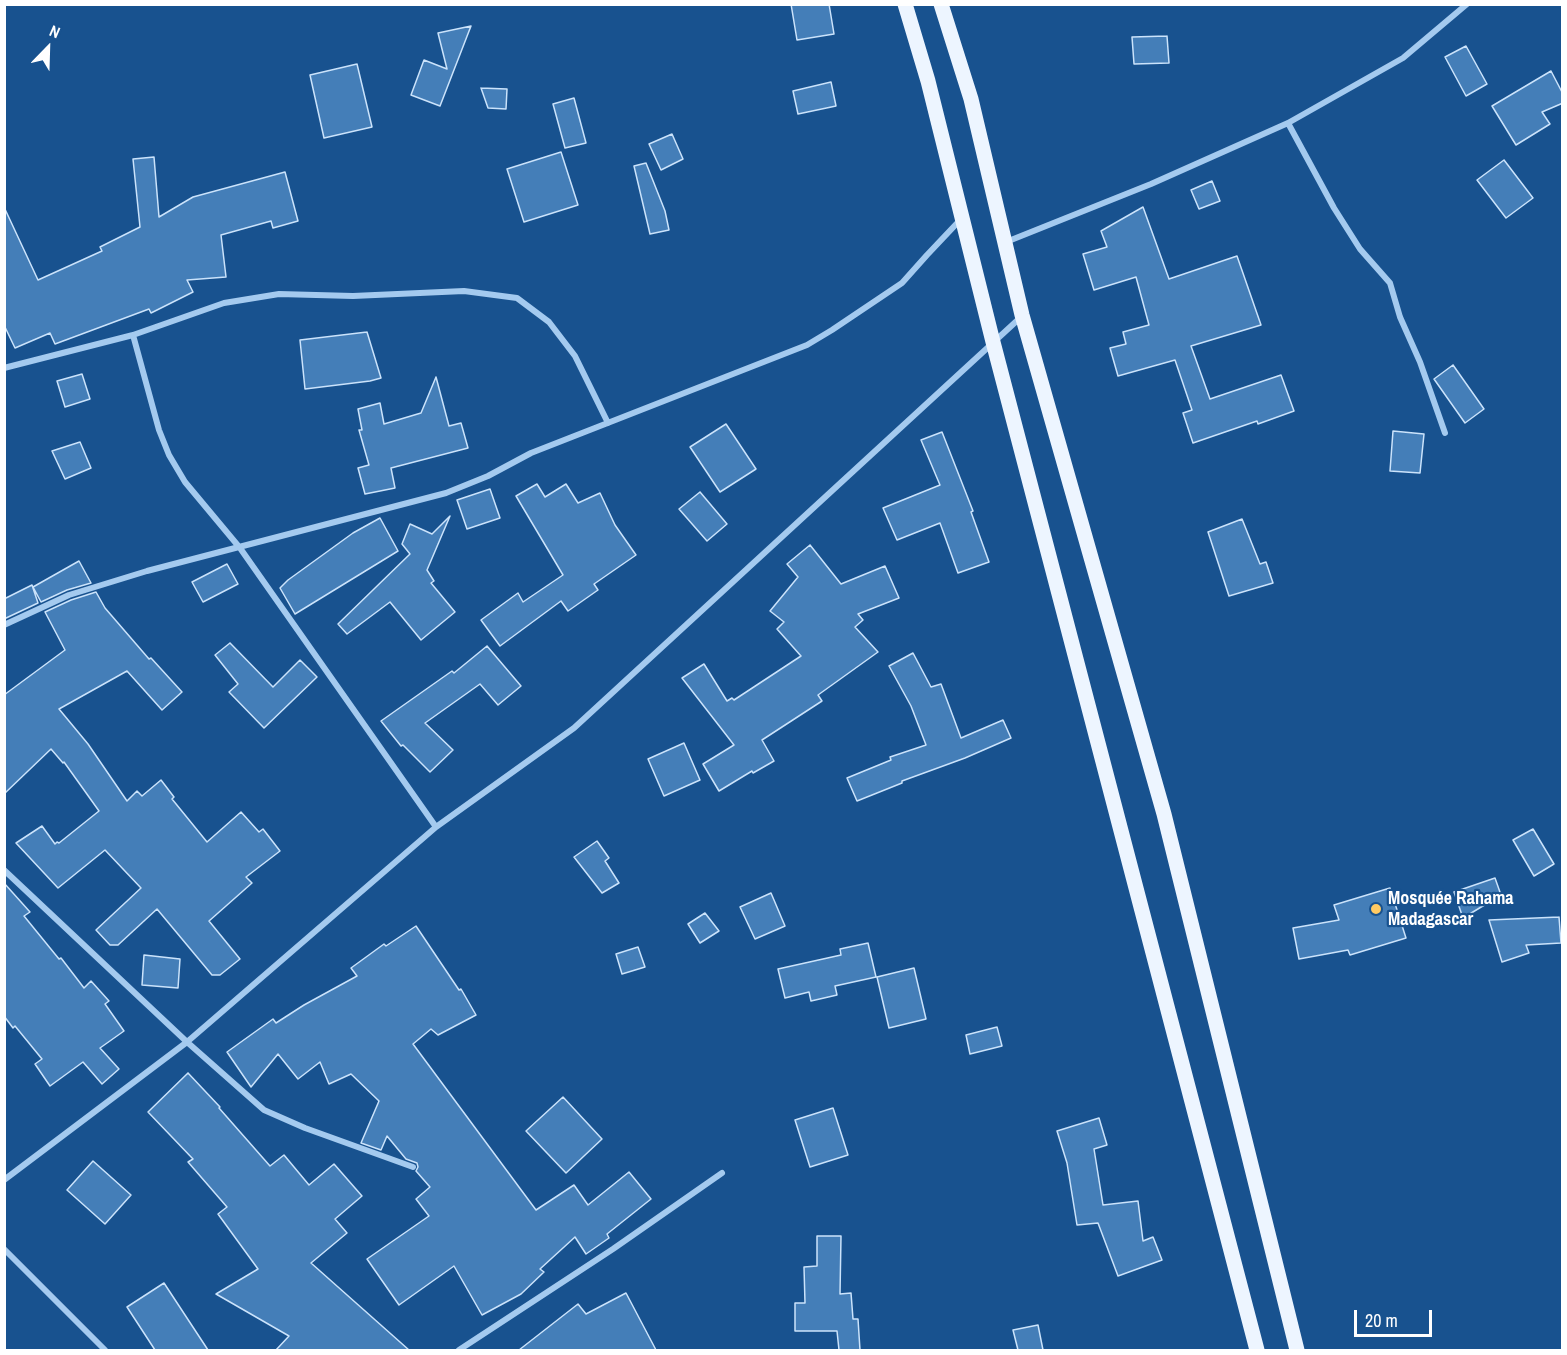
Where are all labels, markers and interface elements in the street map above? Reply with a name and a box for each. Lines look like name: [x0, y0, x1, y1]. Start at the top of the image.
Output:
north arrow: [18, 18, 78, 78]
text: N: [46, 19, 64, 43]
place label: Mosquée Rahama Madagascar: [1388, 888, 1513, 930]
marker: Mosquée Rahama Madagascar: [1369, 902, 1383, 916]
scale bar: [1357, 1298, 1435, 1336]
text: 20 m: [1365, 1308, 1398, 1333]

